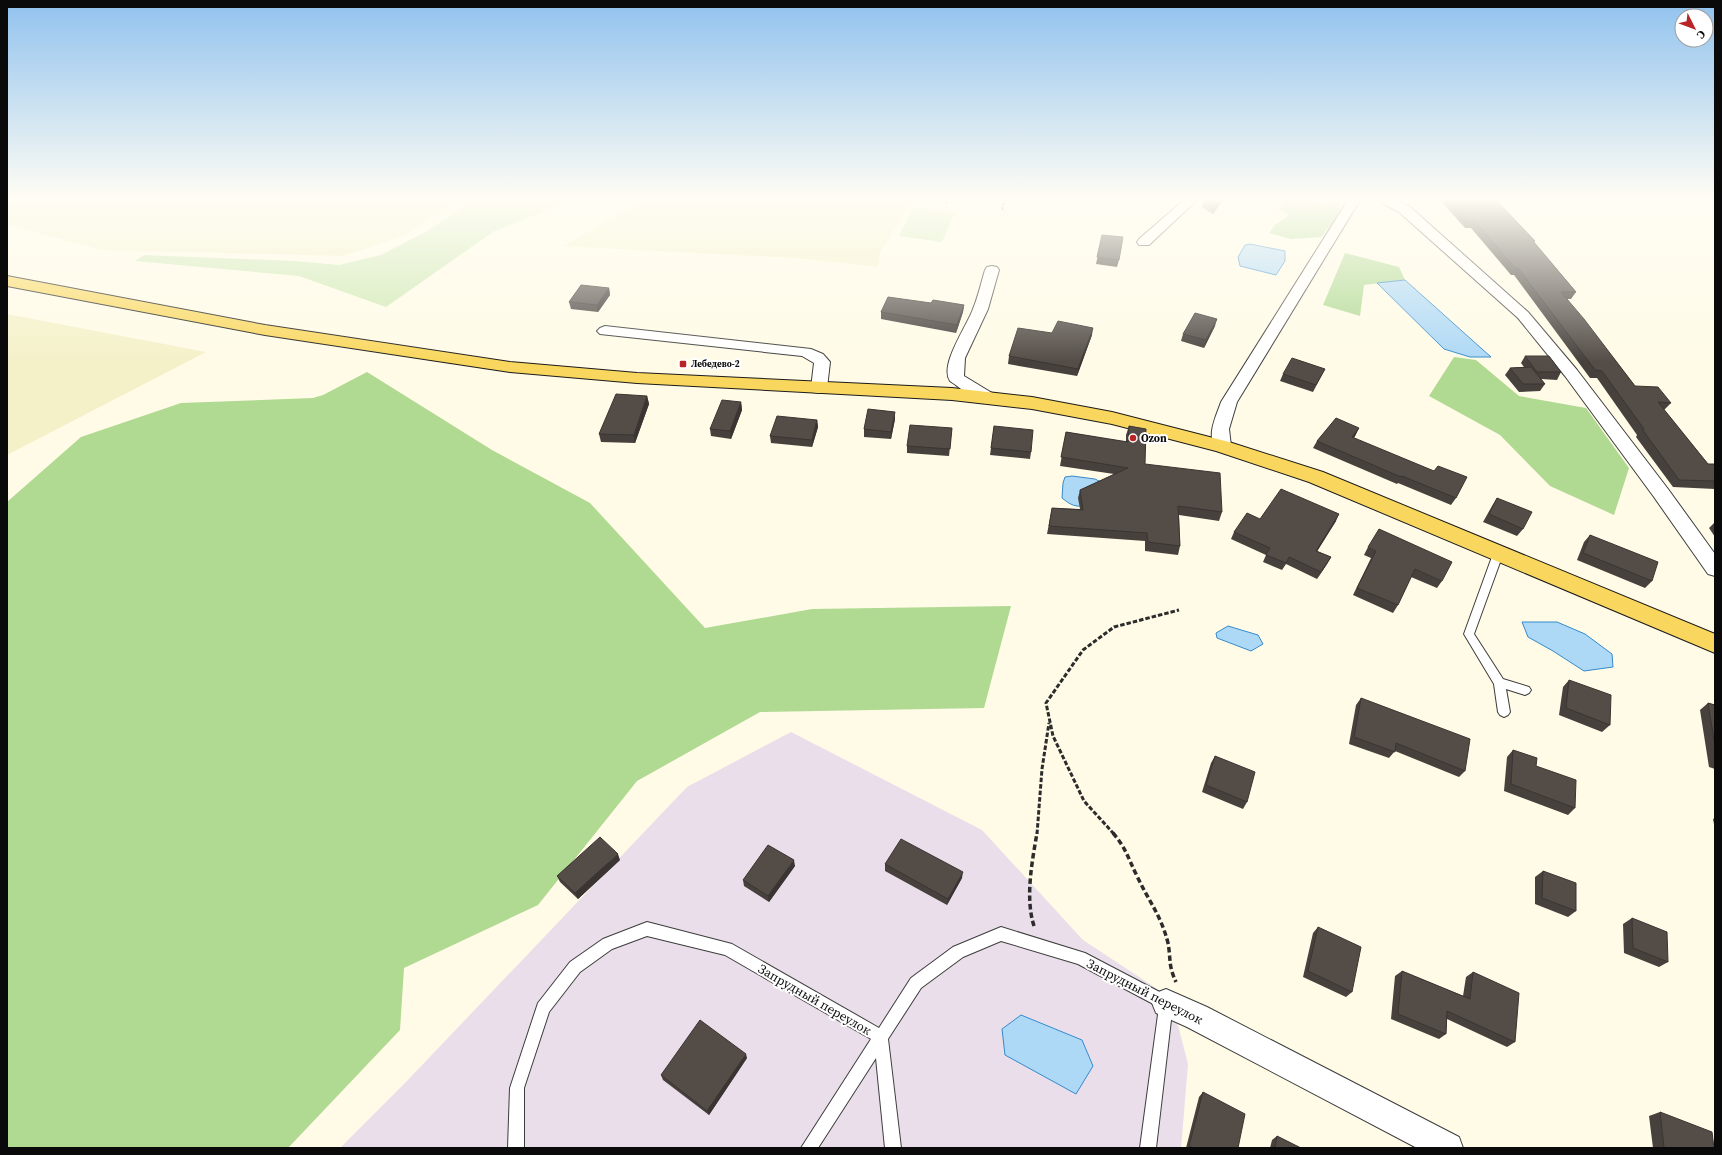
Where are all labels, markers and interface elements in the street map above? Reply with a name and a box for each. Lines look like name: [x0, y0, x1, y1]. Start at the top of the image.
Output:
north arrow: [1674, 8, 1714, 48]
text: С: [1693, 27, 1709, 42]
place label: Лебедево-2: [691, 358, 740, 370]
marker: Лебедево-2: [678, 359, 688, 369]
place label: Ozon: [1141, 431, 1167, 446]
marker: Ozon: [1128, 433, 1138, 443]
street label: Запрудный переулок: [1084, 955, 1206, 1028]
street label: Запрудный переулок: [755, 960, 875, 1039]

